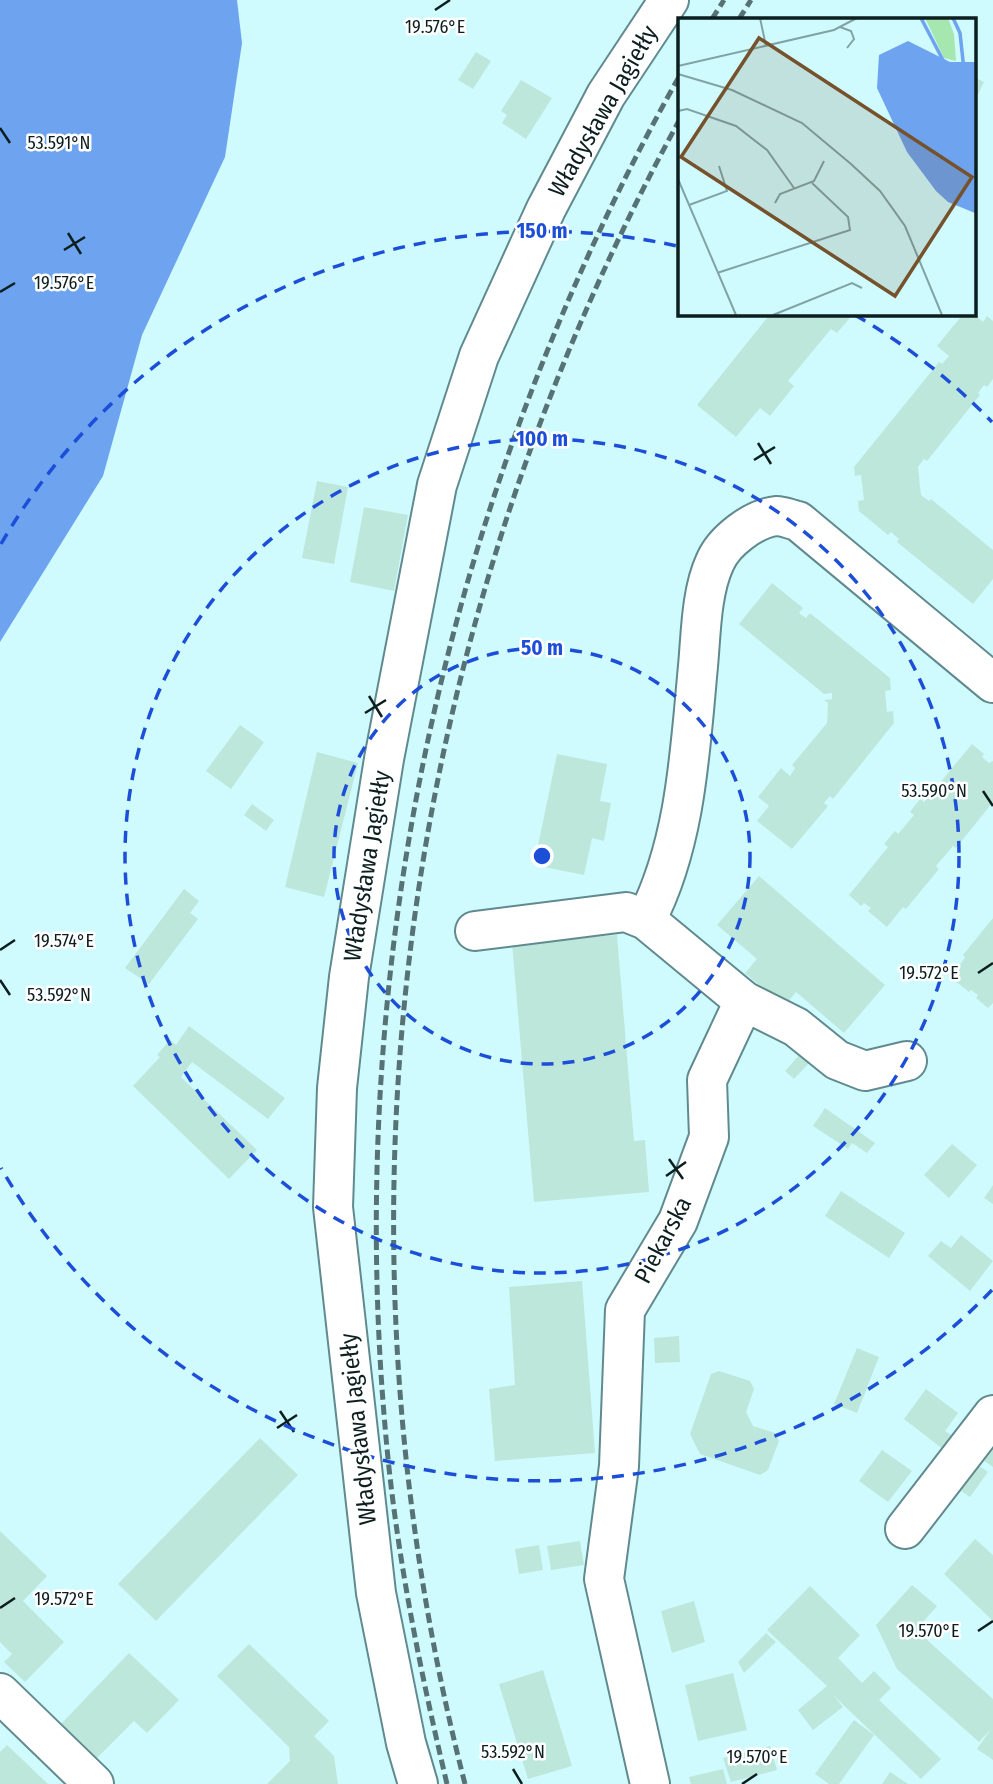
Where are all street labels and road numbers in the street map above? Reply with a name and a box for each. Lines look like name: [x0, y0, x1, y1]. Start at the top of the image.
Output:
street label: Władysława Jagiełły: [543, 20, 663, 201]
street label: Władysława Jagiełły: [338, 768, 396, 963]
street label: Piekarska: [629, 1192, 697, 1288]
street label: Władysława Jagiełły: [334, 1331, 382, 1526]

